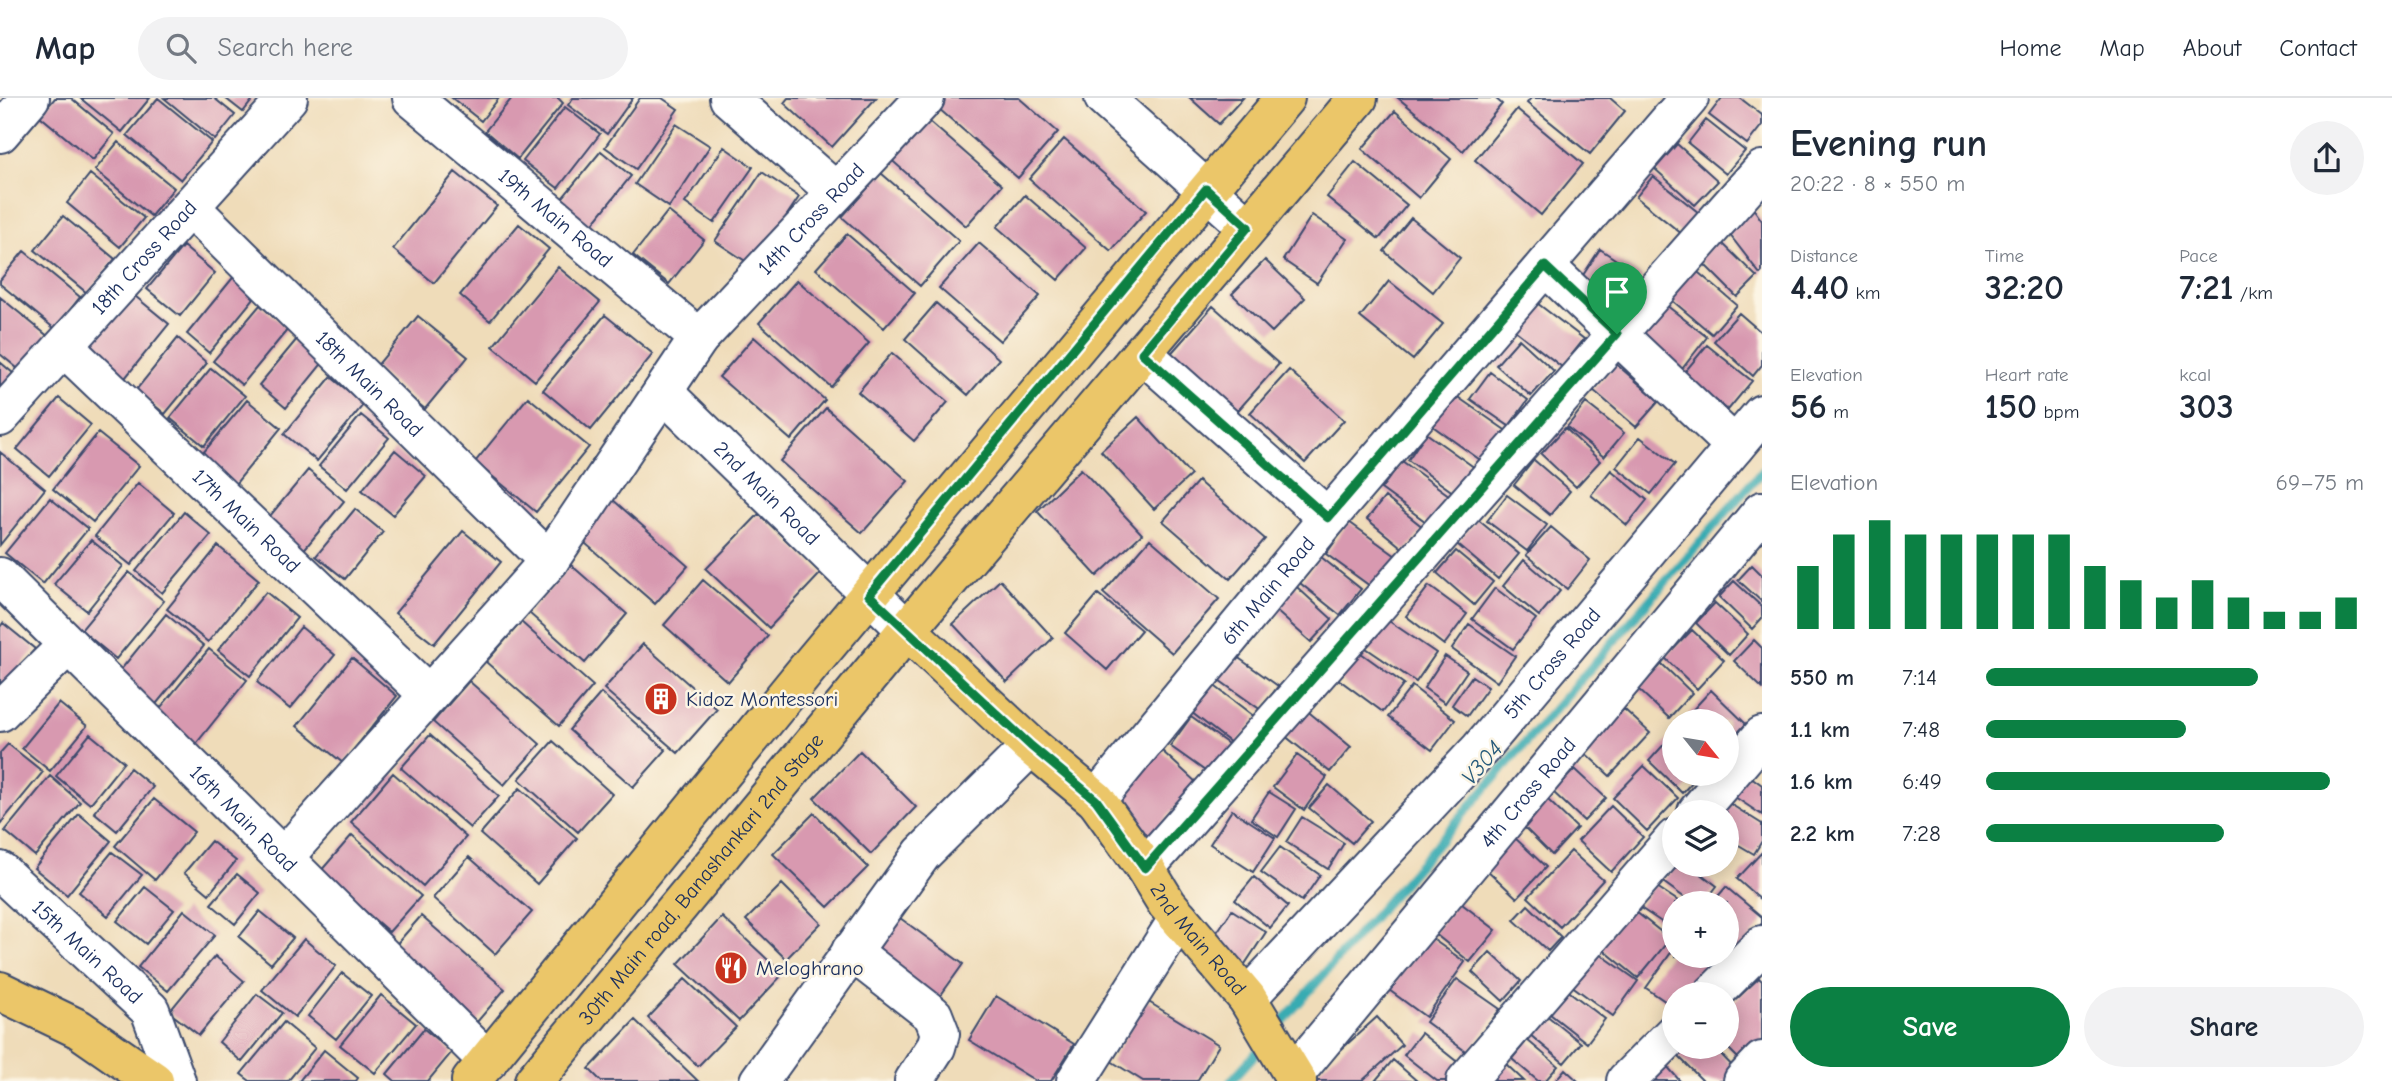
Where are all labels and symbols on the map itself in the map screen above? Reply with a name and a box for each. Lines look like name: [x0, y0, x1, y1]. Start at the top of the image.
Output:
street label: 14th Cross Road: [753, 158, 869, 280]
street label: 19th Main Road: [494, 164, 617, 272]
street label: 18th Cross Road: [87, 195, 202, 319]
pin: [1587, 262, 1647, 334]
street label: 18th Main Road: [311, 326, 428, 442]
street label: 2nd Main Road: [709, 436, 825, 550]
street label: 17th Main Road: [188, 464, 305, 578]
street label: 6th Main Road: [1217, 532, 1320, 650]
street label: 5th Cross Road: [1499, 603, 1606, 724]
building icon: Kidoz Montessori: [642, 680, 680, 718]
place label: Kidoz Montessori: [686, 687, 838, 711]
north arrow: [1662, 709, 1740, 786]
street label: 30th Main road, Banashankari 2nd Stage: [574, 729, 828, 1030]
street label: 4th Cross Road: [1475, 733, 1581, 853]
water label: V304: [1456, 736, 1508, 790]
street label: 16th Main Road: [185, 760, 302, 877]
street label: 2nd Main Road: [1145, 879, 1251, 1000]
street label: 15th Main Road: [27, 895, 147, 1009]
restaurant icon: Meloghrano: [712, 949, 750, 987]
place label: Meloghrano: [756, 956, 864, 980]

